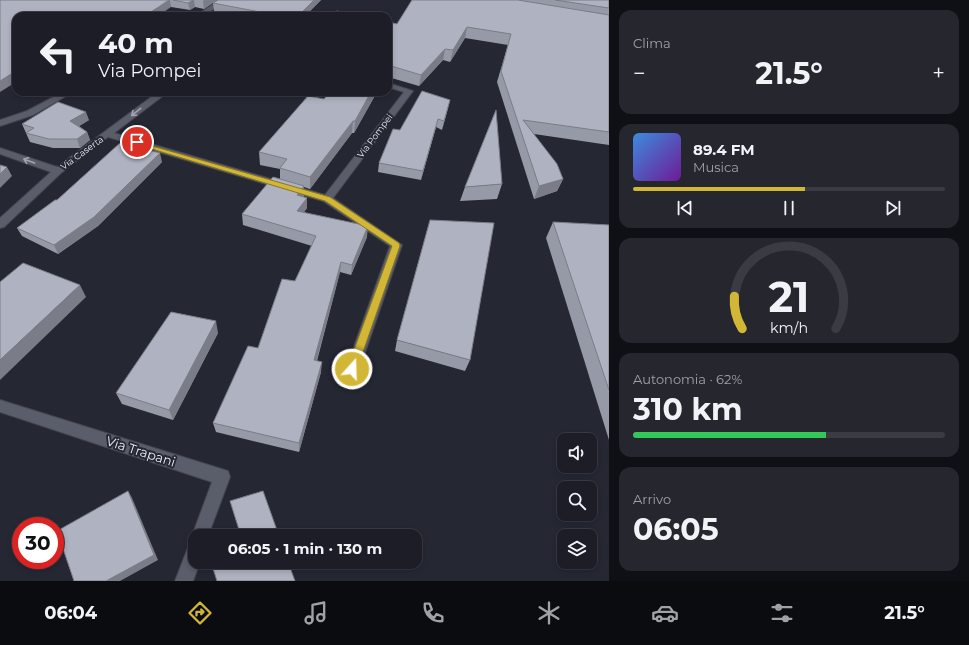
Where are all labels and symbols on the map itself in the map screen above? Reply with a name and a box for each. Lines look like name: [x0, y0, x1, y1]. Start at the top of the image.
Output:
one-way arrow: [130, 108, 141, 116]
street label: Via Pompei: [355, 112, 395, 160]
pin: [120, 125, 154, 159]
street label: Via Caserta: [58, 133, 105, 172]
one-way arrow: [23, 156, 35, 164]
position arrow: [331, 348, 373, 390]
street label: Via Trapani: [104, 432, 178, 470]
speed limit sign: 30: [12, 517, 64, 569]

